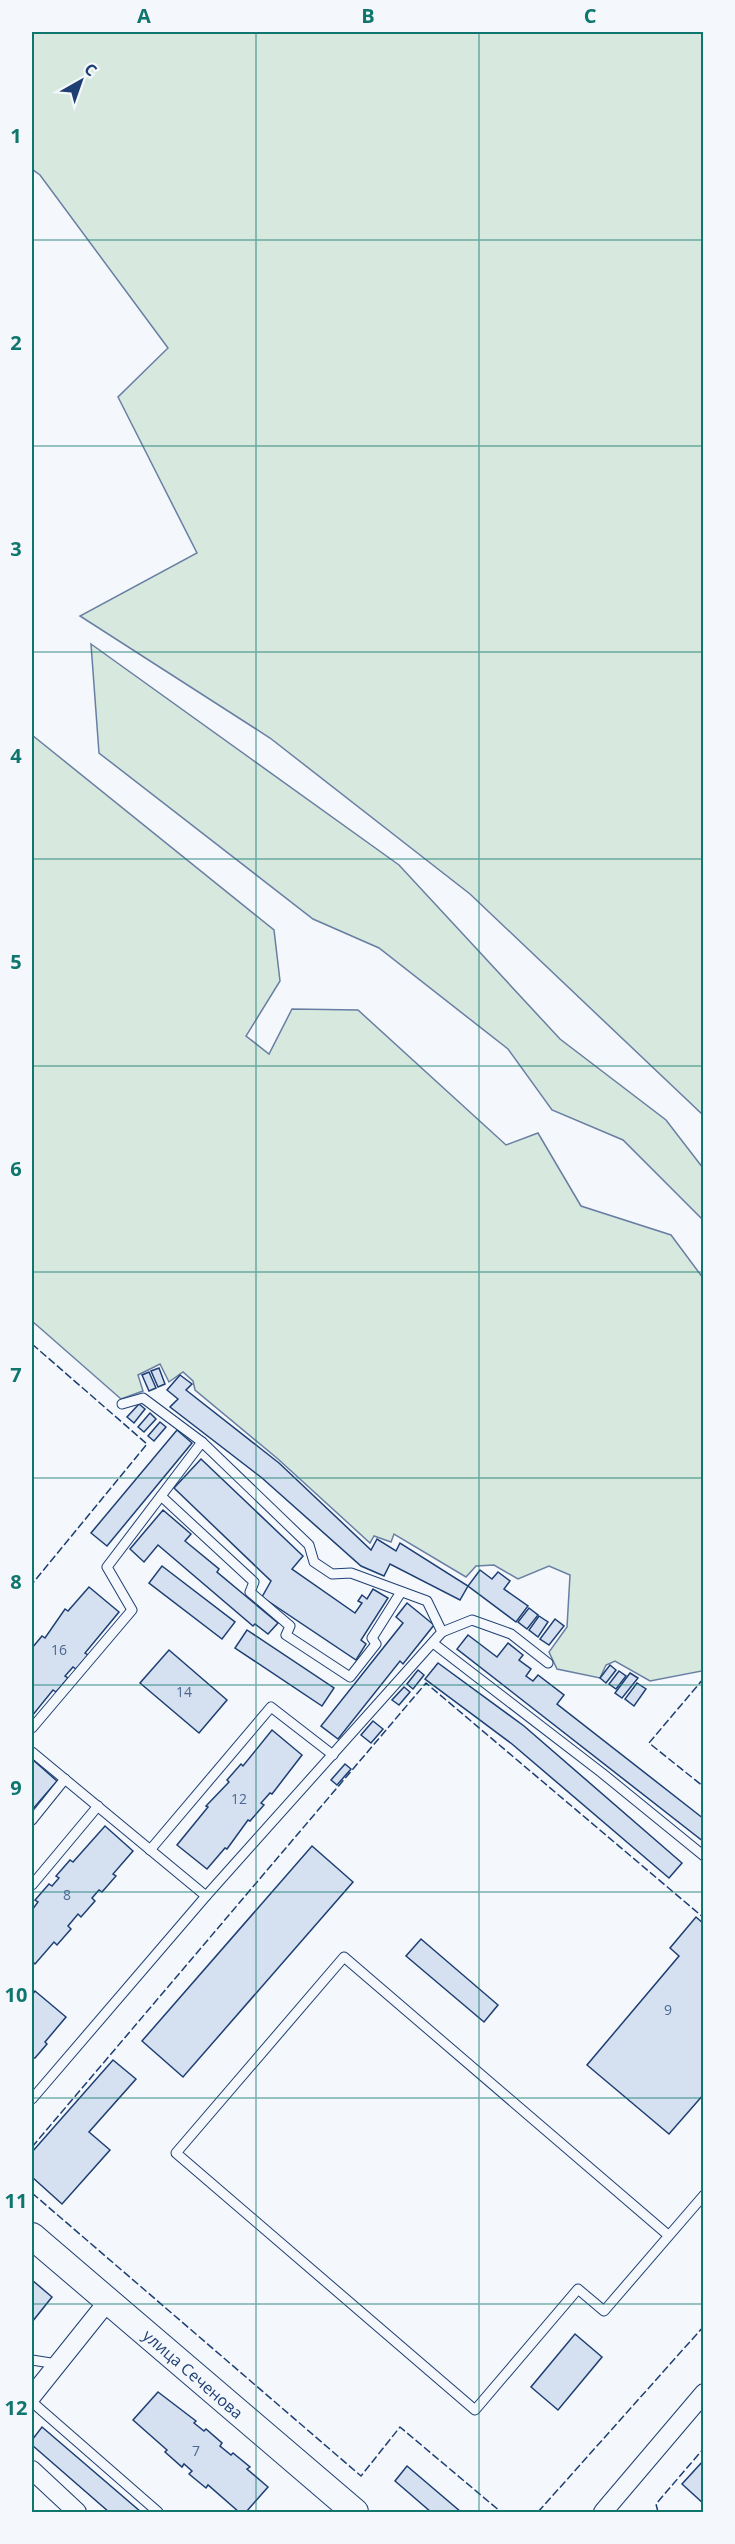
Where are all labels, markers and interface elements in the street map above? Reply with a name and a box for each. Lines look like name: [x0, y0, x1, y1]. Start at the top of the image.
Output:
text: A: [137, 2, 151, 29]
text: B: [361, 2, 375, 29]
text: C: [584, 2, 597, 29]
north arrow: [51, 51, 111, 111]
text: С: [80, 58, 102, 81]
text: 1: [10, 122, 22, 149]
text: 2: [10, 329, 22, 356]
text: 3: [10, 535, 22, 562]
text: 4: [10, 742, 22, 769]
text: 5: [10, 948, 22, 975]
text: 6: [10, 1155, 22, 1182]
text: 7: [10, 1361, 22, 1388]
text: 8: [10, 1568, 22, 1595]
house number: 16: [51, 1640, 67, 1659]
house number: 14: [176, 1682, 192, 1701]
text: 9: [10, 1774, 22, 1801]
house number: 12: [231, 1789, 247, 1808]
house number: 8: [63, 1885, 71, 1904]
text: 10: [5, 1981, 27, 2008]
house number: 9: [664, 2000, 672, 2019]
text: 11: [5, 2187, 27, 2214]
street label: улица Сеченова: [138, 2324, 248, 2424]
text: 12: [5, 2394, 27, 2421]
house number: 7: [192, 2441, 200, 2460]

